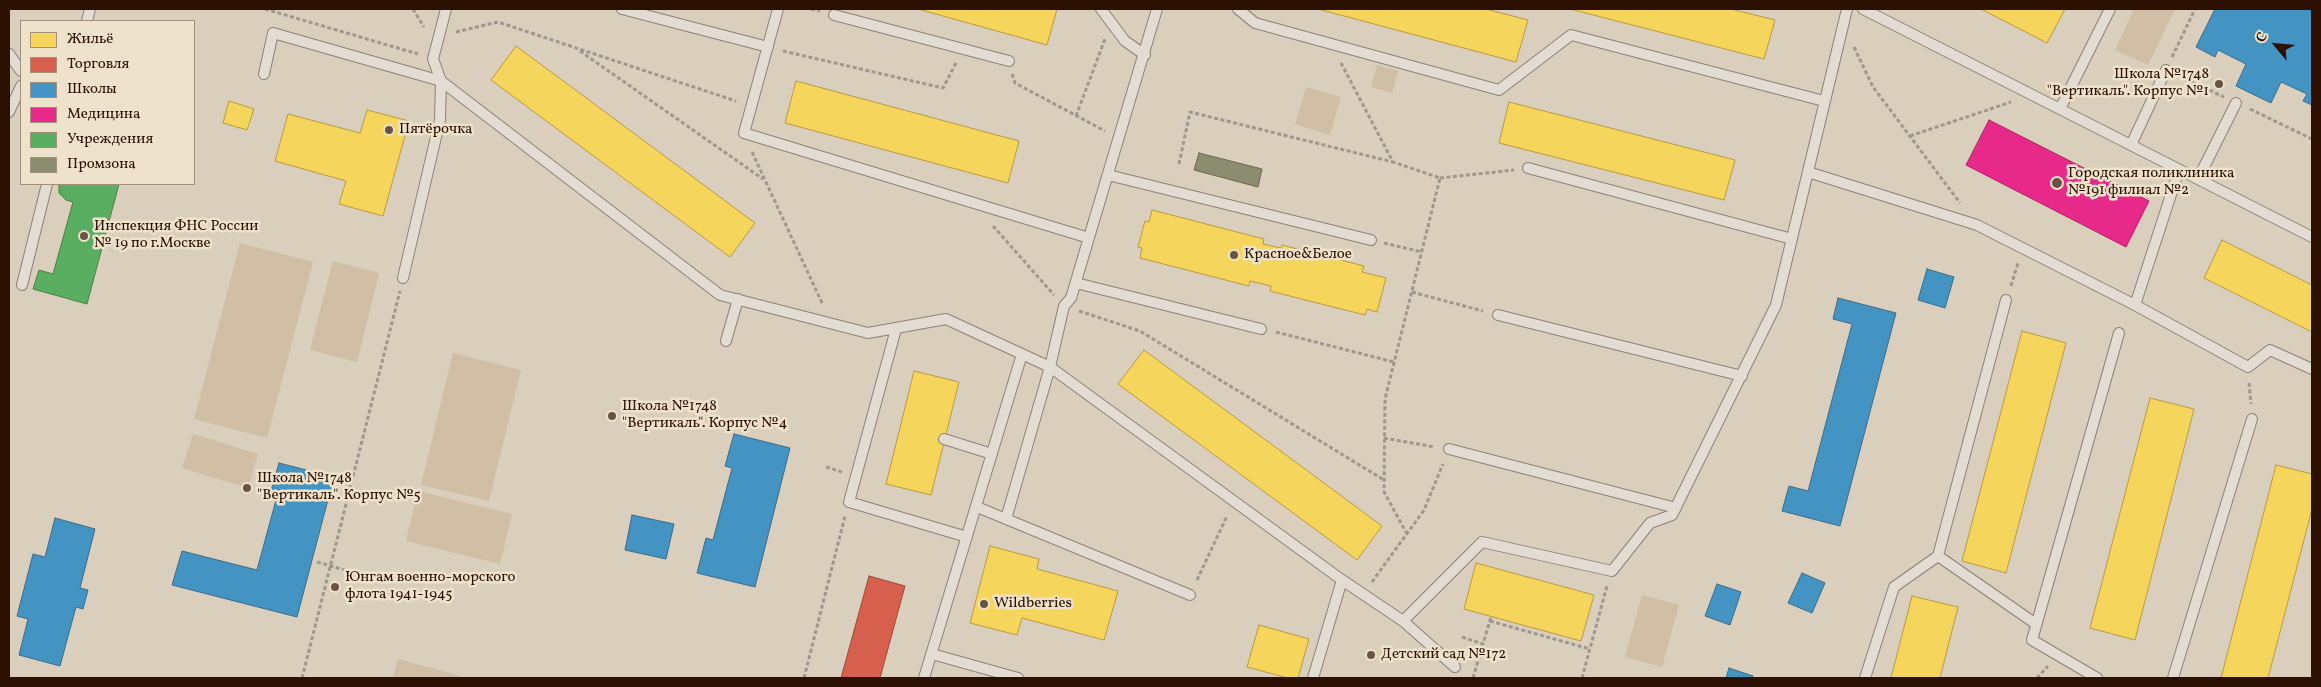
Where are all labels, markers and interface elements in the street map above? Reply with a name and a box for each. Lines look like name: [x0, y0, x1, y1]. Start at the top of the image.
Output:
legend: [20, 20, 195, 185]
north arrow: [2251, 20, 2301, 70]
text: Жильё: [67, 29, 113, 50]
text: С: [2252, 29, 2273, 46]
text: Торговля: [67, 54, 129, 75]
place label: Школа №1748 "Вертикаль". Корпус №1: [2047, 66, 2209, 101]
marker: Школа №1748 "Вертикаль". Корпус №1: [2213, 78, 2225, 90]
text: Школы: [67, 79, 117, 100]
text: Медицина: [67, 104, 140, 125]
place label: Пятёрочка: [399, 121, 473, 139]
marker: Пятёрочка: [383, 124, 395, 136]
text: Учреждения: [67, 129, 153, 150]
text: Промзона: [67, 154, 136, 175]
place label: Городская поликлиника №191 филиал №2: [2068, 165, 2234, 200]
marker: Городская поликлиника №191 филиал №2: [2050, 176, 2064, 190]
place label: Инспекция ФНС России № 19 по г.Москве: [94, 218, 258, 253]
marker: Инспекция ФНС России № 19 по г.Москве: [78, 230, 90, 242]
place label: Красное&Белое: [1244, 246, 1352, 264]
marker: Красное&Белое: [1228, 249, 1240, 261]
place label: Школа №1748 "Вертикаль". Корпус №4: [622, 398, 787, 433]
marker: Школа №1748 "Вертикаль". Корпус №4: [606, 410, 618, 422]
place label: Школа №1748 "Вертикаль". Корпус №5: [257, 470, 421, 505]
marker: Школа №1748 "Вертикаль". Корпус №5: [241, 482, 253, 494]
place label: Юнгам военно-морского флота 1941-1945: [345, 569, 516, 604]
marker: Юнгам военно-морского флота 1941-1945: [329, 581, 341, 593]
place label: Wildberries: [994, 595, 1072, 613]
marker: Wildberries: [978, 598, 990, 610]
place label: Детский сад №172: [1381, 646, 1506, 664]
marker: Детский сад №172: [1365, 649, 1377, 661]

